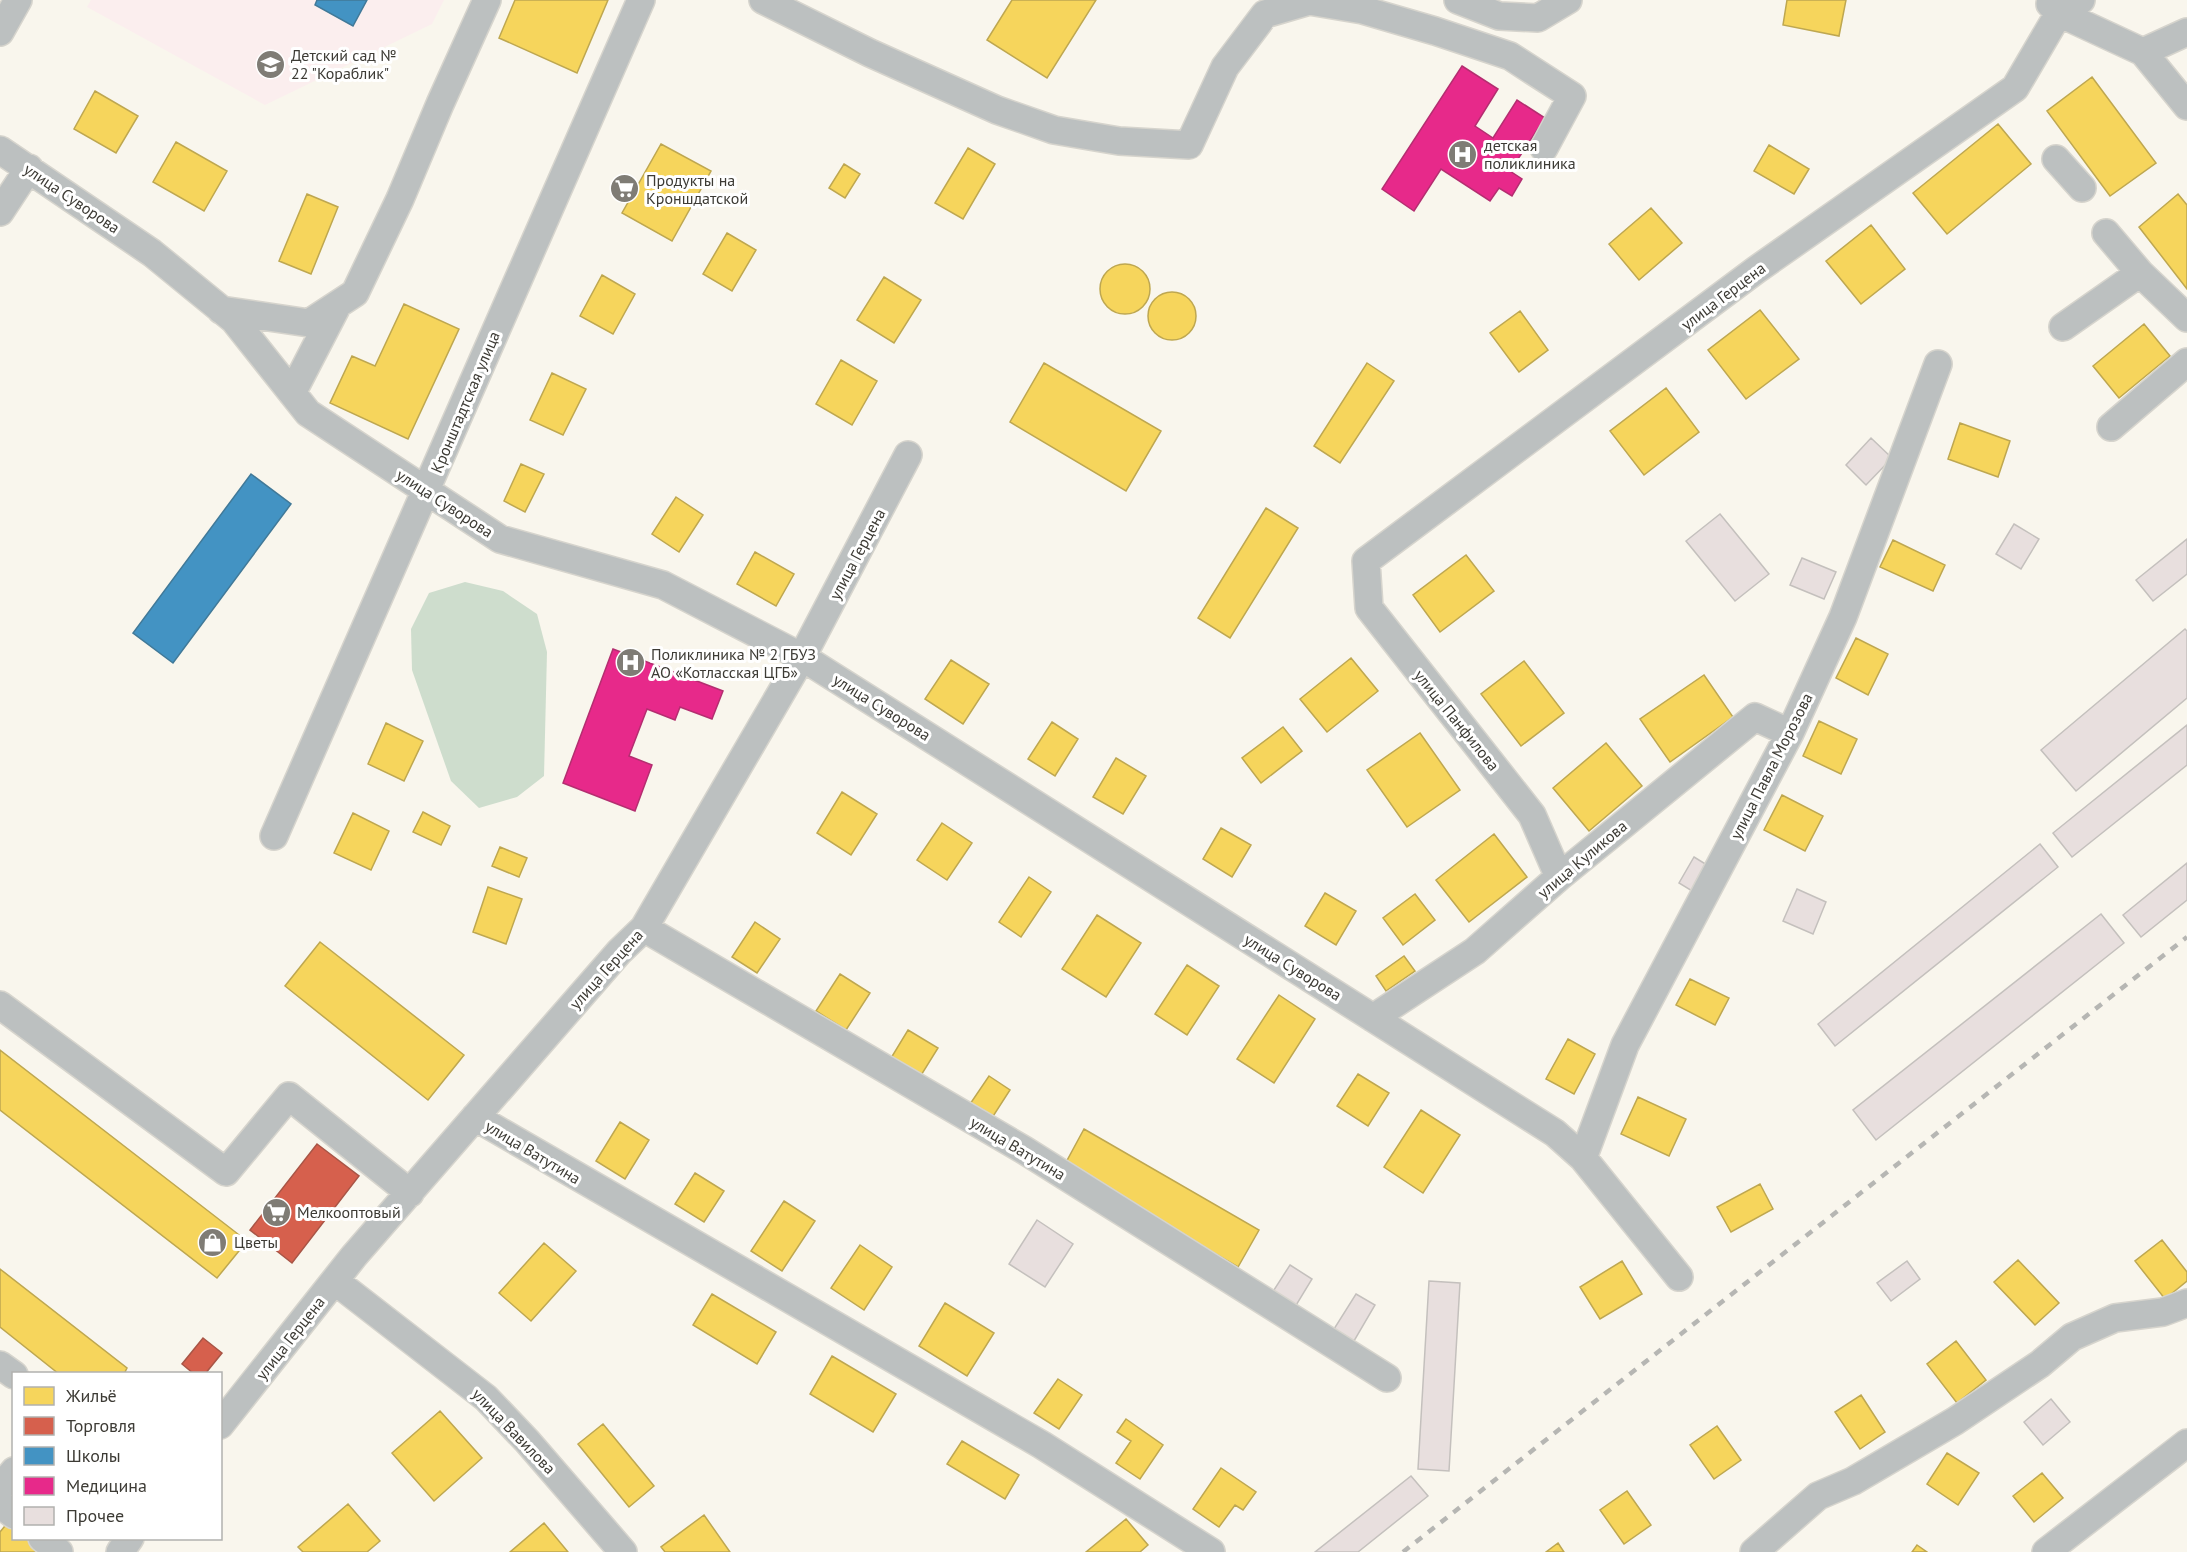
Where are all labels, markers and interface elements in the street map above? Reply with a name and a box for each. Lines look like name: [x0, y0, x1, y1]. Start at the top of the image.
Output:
place label: Детский сад № 22 "Кораблик": [291, 45, 397, 83]
school or university icon: Детский сад № 22 "Кораблик": [254, 48, 286, 80]
place label: детская поликлиника: [1484, 135, 1576, 173]
hospital icon: детская поликлиника: [1447, 138, 1479, 170]
street label: улица Суворова: [20, 159, 124, 237]
place label: Продукты на Кроншдатской: [646, 170, 748, 208]
supermarket icon: Продукты на Кроншдатской: [609, 173, 641, 205]
street label: улица Герцена: [1677, 258, 1769, 334]
street label: Кронштадтская улица: [426, 328, 504, 476]
street label: улица Суворова: [393, 464, 497, 542]
street label: улица Герцена: [825, 505, 889, 603]
place label: Поликлиника № 2 ГБУЗ АО «Котласская ЦГБ»: [651, 644, 816, 682]
hospital icon: Поликлиника № 2 ГБУЗ АО «Котласская ЦГБ»: [614, 647, 646, 679]
street label: улица Панфилова: [1410, 665, 1504, 775]
street label: улица Суворова: [830, 669, 934, 745]
street label: улица Павла Морозова: [1725, 689, 1817, 843]
street label: улица Куликова: [1533, 816, 1631, 902]
street label: улица Герцена: [565, 925, 647, 1013]
street label: улица Суворова: [1241, 929, 1345, 1005]
street label: улица Ватутина: [967, 1112, 1069, 1184]
street label: улица Ватутина: [482, 1116, 584, 1188]
supermarket icon: Мелкооптовый: [260, 1196, 292, 1228]
place label: Мелкооптовый: [297, 1202, 401, 1222]
shop icon: Цветы: [197, 1226, 229, 1258]
place label: Цветы: [234, 1232, 278, 1252]
street label: улица Герцена: [251, 1292, 329, 1384]
legend: [12, 1372, 222, 1540]
text: Жильё: [65, 1384, 117, 1407]
street label: улица Вавилова: [468, 1384, 560, 1478]
text: Торговля: [66, 1414, 136, 1437]
text: Школы: [66, 1444, 121, 1467]
text: Медицина: [66, 1474, 147, 1497]
text: Прочее: [66, 1504, 124, 1527]

